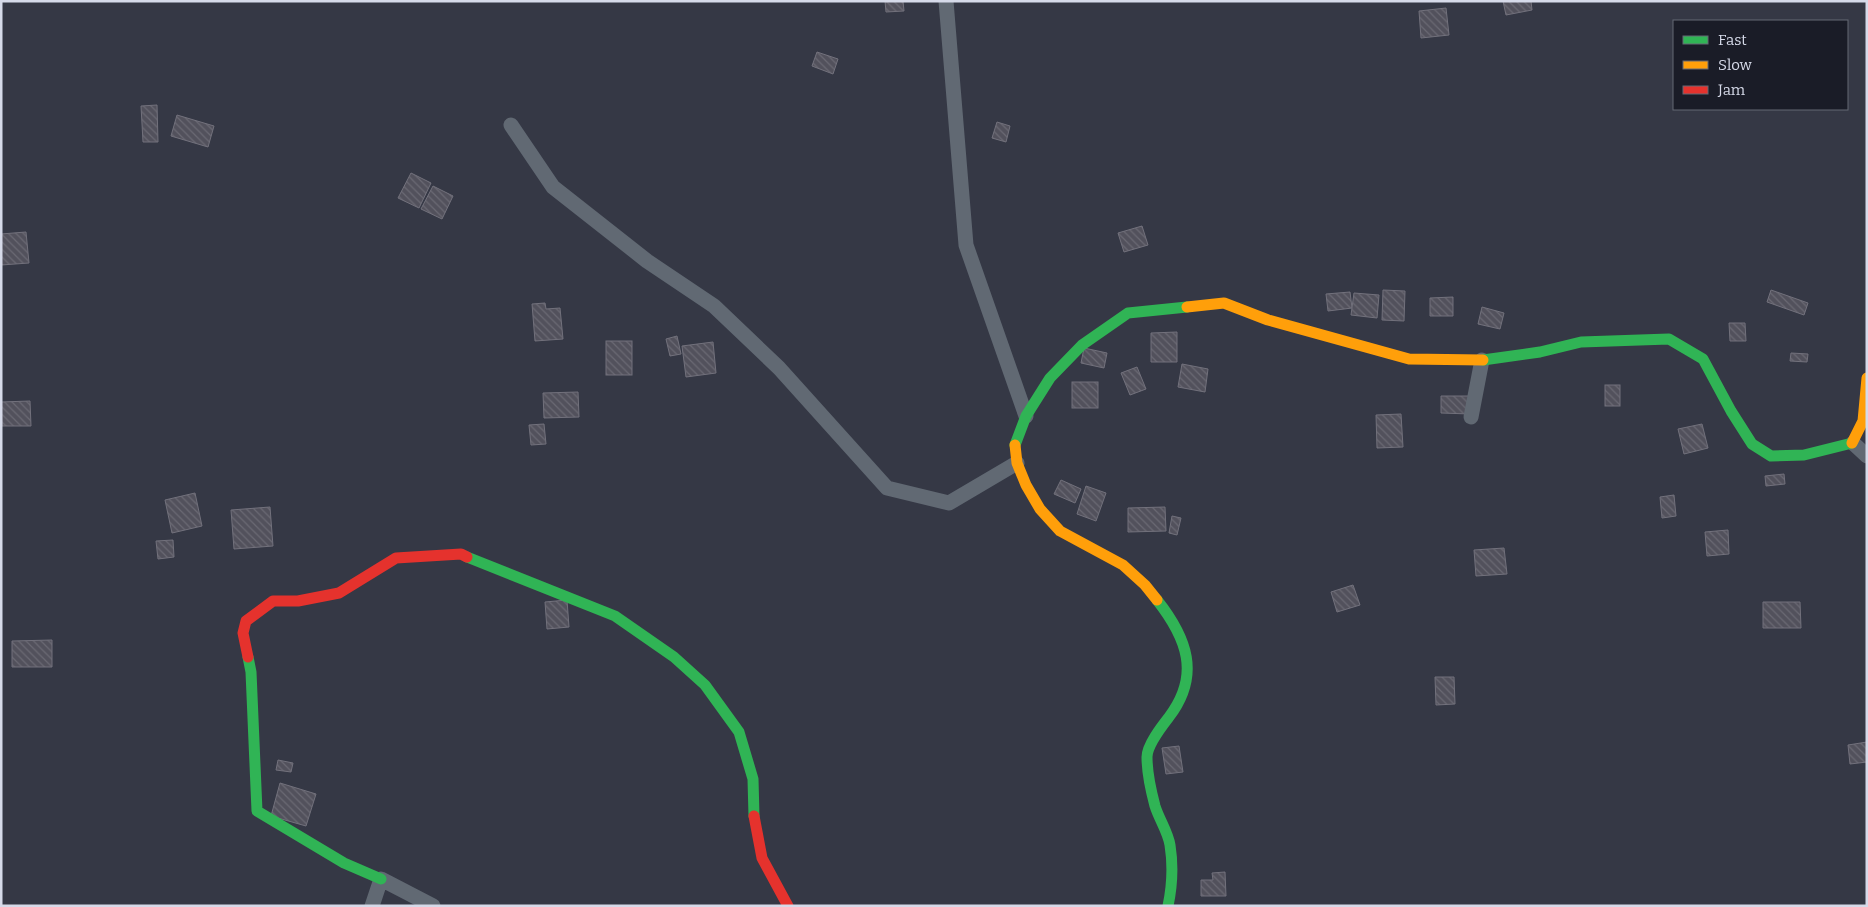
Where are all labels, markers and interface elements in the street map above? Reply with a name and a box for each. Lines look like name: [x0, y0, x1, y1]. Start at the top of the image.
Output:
legend: [1673, 20, 1848, 110]
text: Fast: [1718, 31, 1747, 49]
text: Slow: [1718, 56, 1753, 74]
text: Jam: [1717, 81, 1746, 99]

